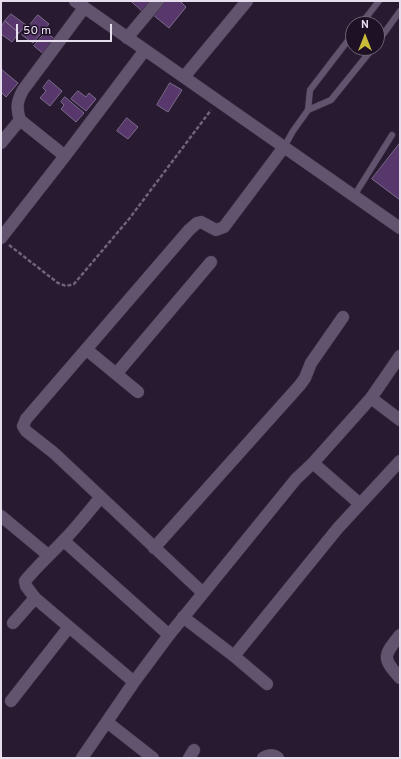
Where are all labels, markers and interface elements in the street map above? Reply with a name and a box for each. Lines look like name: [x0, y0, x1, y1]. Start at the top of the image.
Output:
scale bar: [18, 16, 114, 42]
north arrow: [345, 16, 385, 56]
text: N: [361, 18, 369, 32]
text: 50 m: [23, 23, 51, 39]

